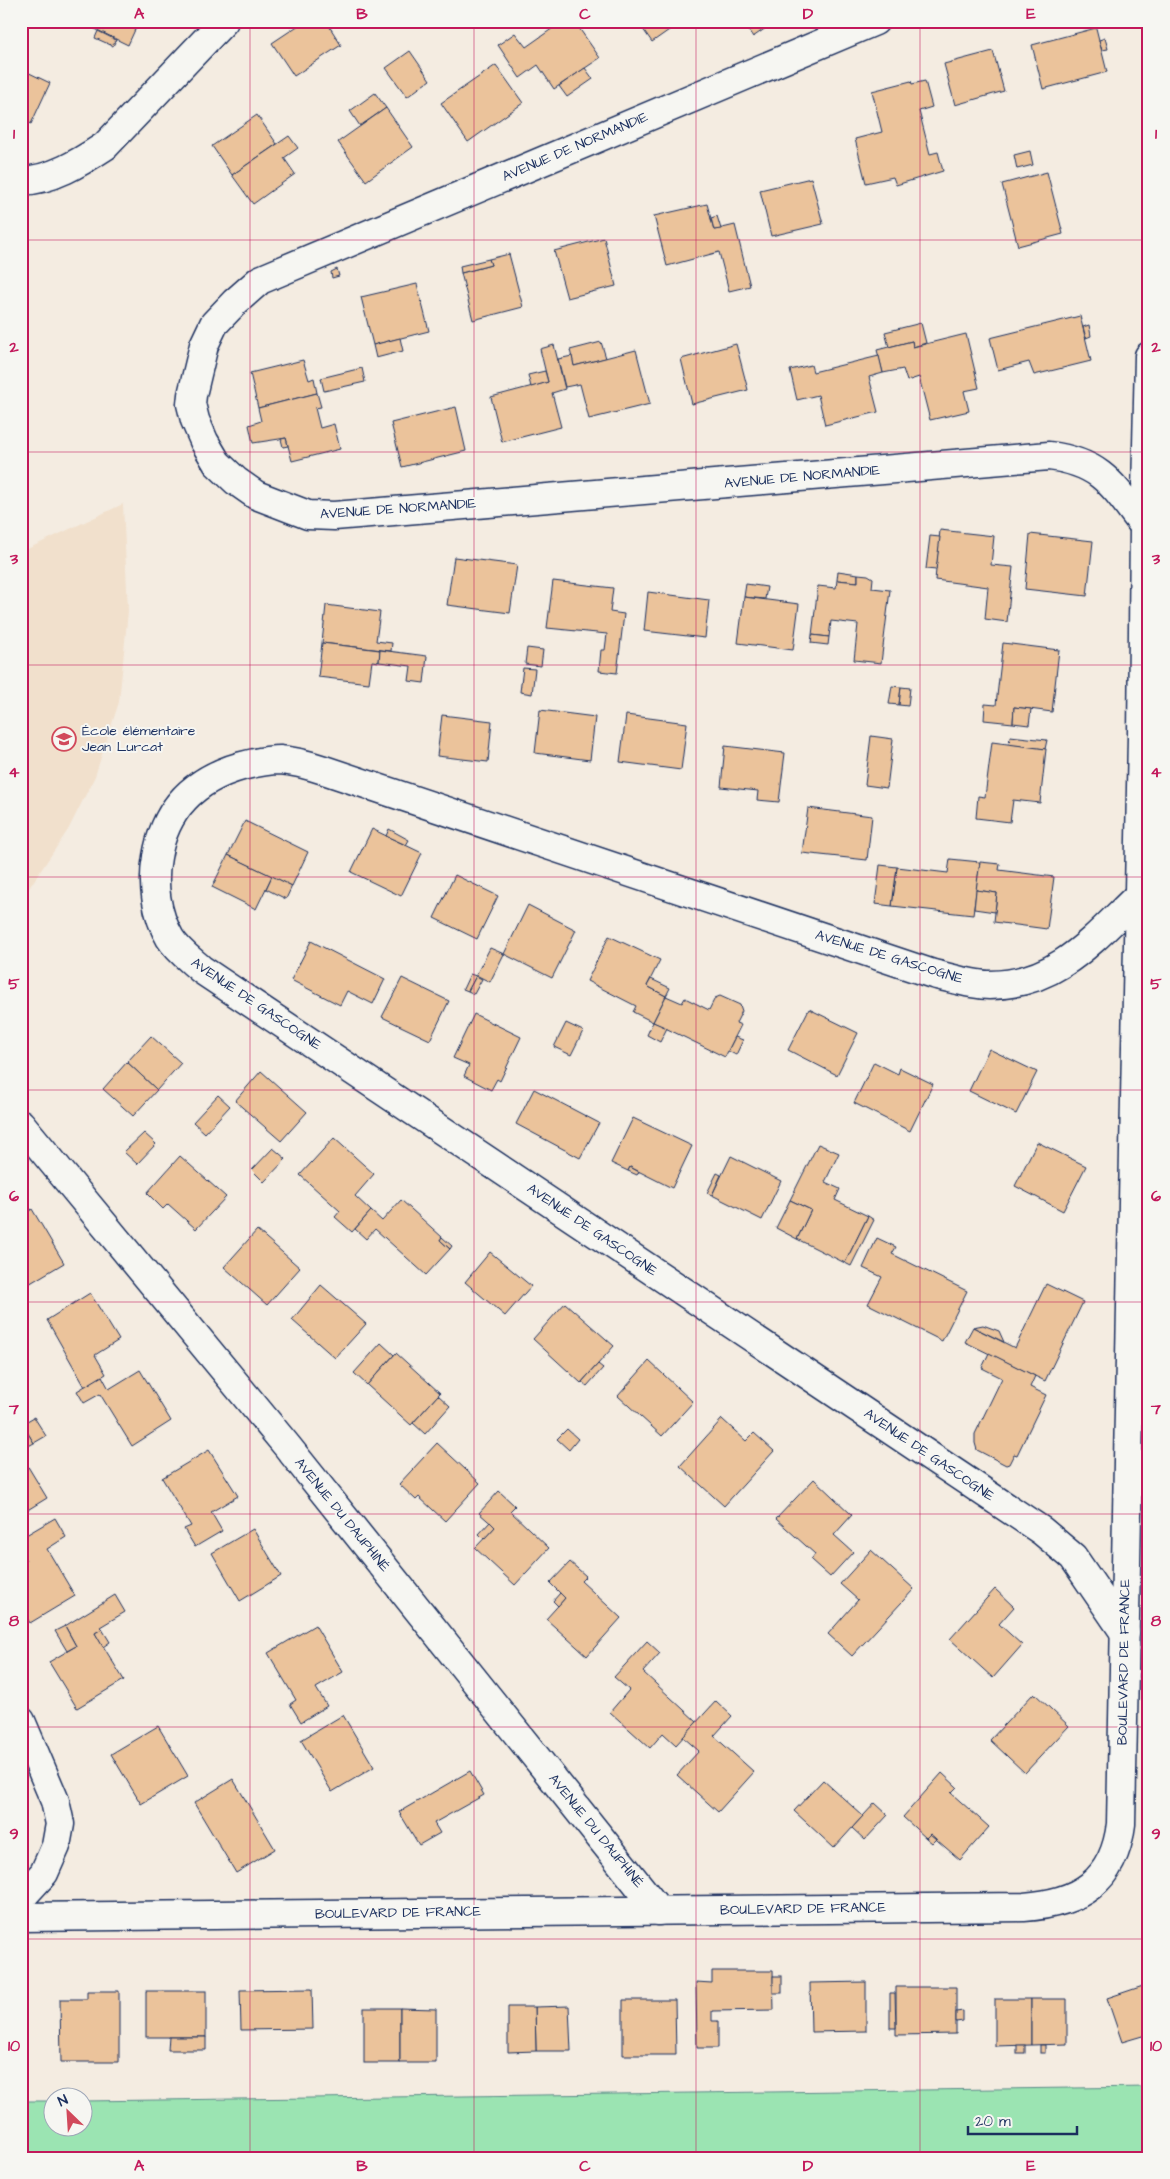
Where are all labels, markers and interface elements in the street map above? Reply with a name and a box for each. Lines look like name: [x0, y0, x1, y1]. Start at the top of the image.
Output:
text: A: [134, 3, 145, 25]
text: B: [356, 3, 368, 25]
text: C: [579, 3, 591, 25]
text: D: [803, 3, 814, 25]
text: E: [1026, 3, 1036, 25]
street label: AVENUE DE NORMANDIE: [499, 107, 652, 187]
text: 1: [13, 123, 16, 145]
text: 1: [1155, 123, 1158, 145]
text: 2: [8, 336, 19, 358]
text: 2: [1150, 336, 1161, 358]
street label: AVENUE DE NORMANDIE: [723, 460, 882, 494]
street label: AVENUE DE NORMANDIE: [319, 494, 477, 524]
text: 3: [9, 548, 19, 570]
text: 3: [1151, 548, 1161, 570]
place label: École élémentaire Jean Lurcat: [82, 721, 196, 757]
school or university icon: École élémentaire Jean Lurcat: [51, 726, 77, 752]
text: 4: [9, 761, 20, 783]
text: 4: [1151, 761, 1162, 783]
street label: AVENUE DE GASCOGNE: [813, 925, 966, 989]
street label: AVENUE DE GASCOGNE: [187, 953, 326, 1056]
text: 5: [8, 973, 20, 995]
text: 5: [1150, 973, 1162, 995]
street label: AVENUE DE GASCOGNE: [523, 1179, 662, 1282]
text: 6: [9, 1185, 19, 1207]
text: 6: [1151, 1185, 1161, 1207]
text: 7: [8, 1398, 19, 1420]
text: 7: [1150, 1398, 1161, 1420]
street label: AVENUE DE GASCOGNE: [860, 1404, 999, 1507]
street label: AVENUE DU DAUPHINÉ: [290, 1454, 395, 1577]
street label: BOULEVARD DE FRANCE: [1113, 1578, 1135, 1745]
text: 8: [9, 1610, 20, 1632]
text: 8: [1151, 1610, 1162, 1632]
street label: AVENUE DU DAUPHINÉ: [544, 1770, 649, 1893]
text: 9: [9, 1823, 19, 1845]
text: 9: [1151, 1823, 1161, 1845]
street label: BOULEVARD DE FRANCE: [720, 1898, 887, 1920]
street label: BOULEVARD DE FRANCE: [315, 1902, 482, 1924]
text: 10: [8, 2035, 20, 2057]
text: 10: [1150, 2035, 1162, 2057]
north arrow: [42, 2086, 92, 2136]
text: N: [55, 2090, 71, 2112]
scale bar: [968, 2104, 1076, 2136]
text: 20 m: [975, 2111, 1011, 2132]
text: A: [134, 2155, 145, 2177]
text: B: [356, 2155, 368, 2177]
text: C: [579, 2155, 591, 2177]
text: D: [803, 2155, 814, 2177]
text: E: [1026, 2155, 1036, 2177]

